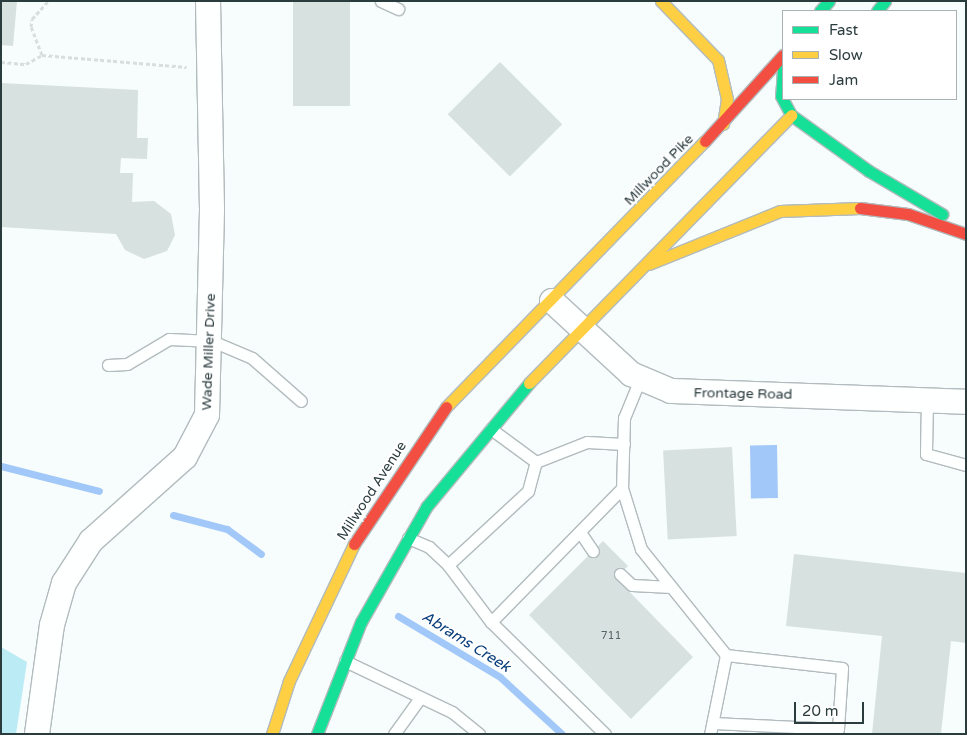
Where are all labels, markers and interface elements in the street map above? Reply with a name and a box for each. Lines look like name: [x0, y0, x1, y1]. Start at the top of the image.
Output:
legend: [782, 10, 957, 100]
text: Fast: [829, 21, 858, 39]
text: Slow: [829, 46, 863, 64]
text: Jam: [829, 71, 858, 89]
street label: Millwood Pike: [621, 131, 697, 209]
street label: Wade Miller Drive: [199, 293, 219, 411]
street label: Frontage Road: [693, 385, 793, 403]
street label: Millwood Avenue: [334, 438, 410, 544]
water label: Abrams Creek: [419, 608, 513, 676]
house number: 711: [601, 629, 621, 643]
scale bar: [797, 692, 867, 724]
text: 20 m: [802, 702, 839, 720]

